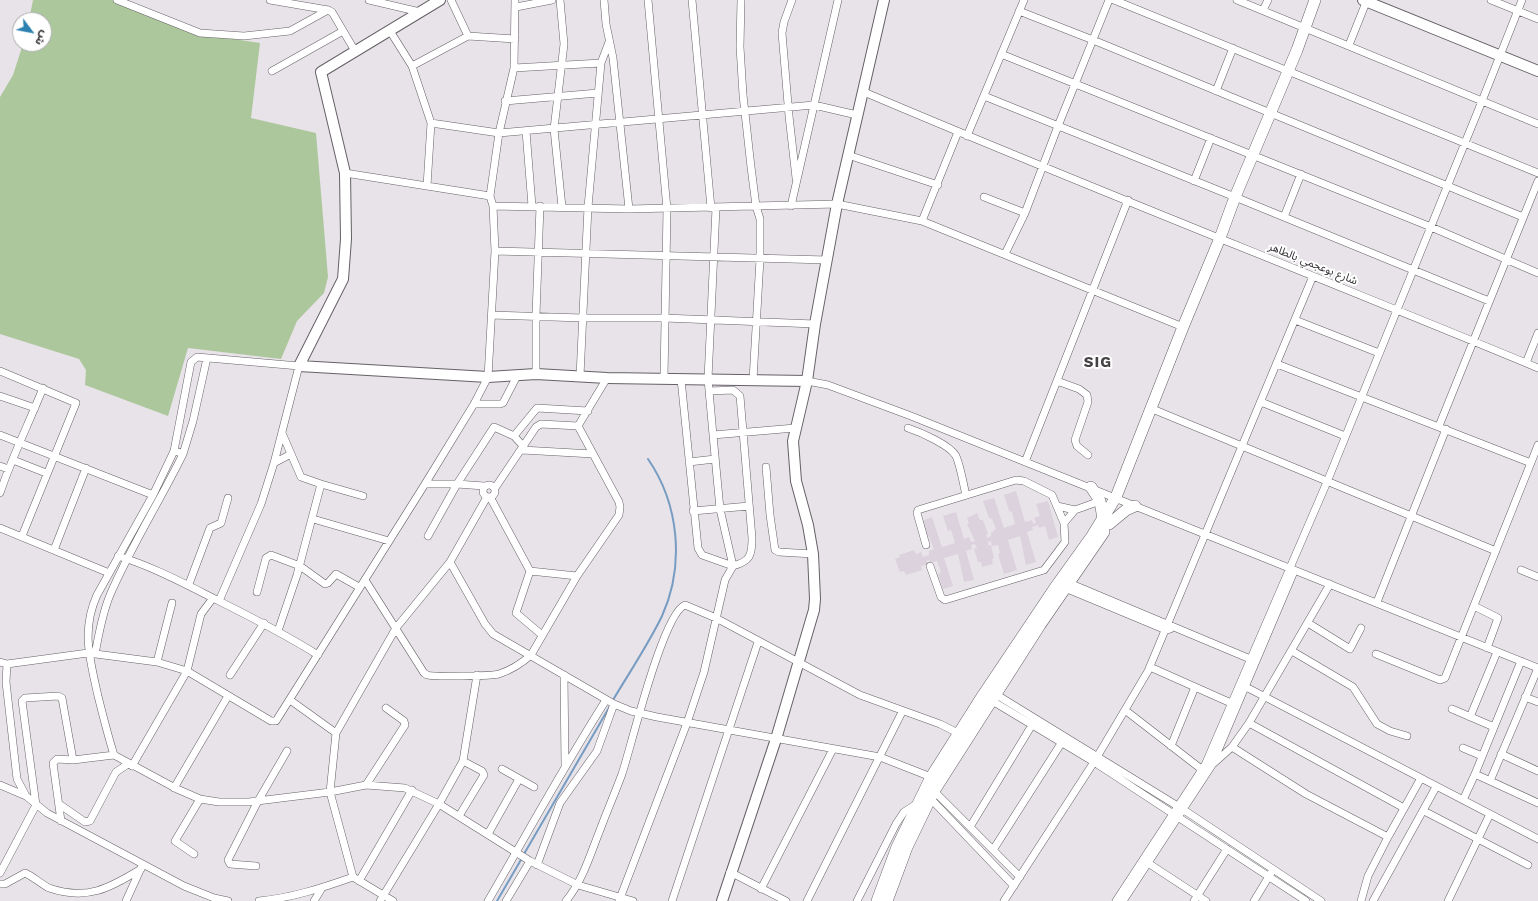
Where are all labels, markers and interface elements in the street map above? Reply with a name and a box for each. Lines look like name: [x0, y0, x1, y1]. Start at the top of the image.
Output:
north arrow: [12, 12, 52, 52]
text: ش: [32, 28, 51, 48]
street label: شارع بوعجمي بالطاهر: [1267, 240, 1359, 288]
district label: SIG: [1084, 354, 1112, 372]

